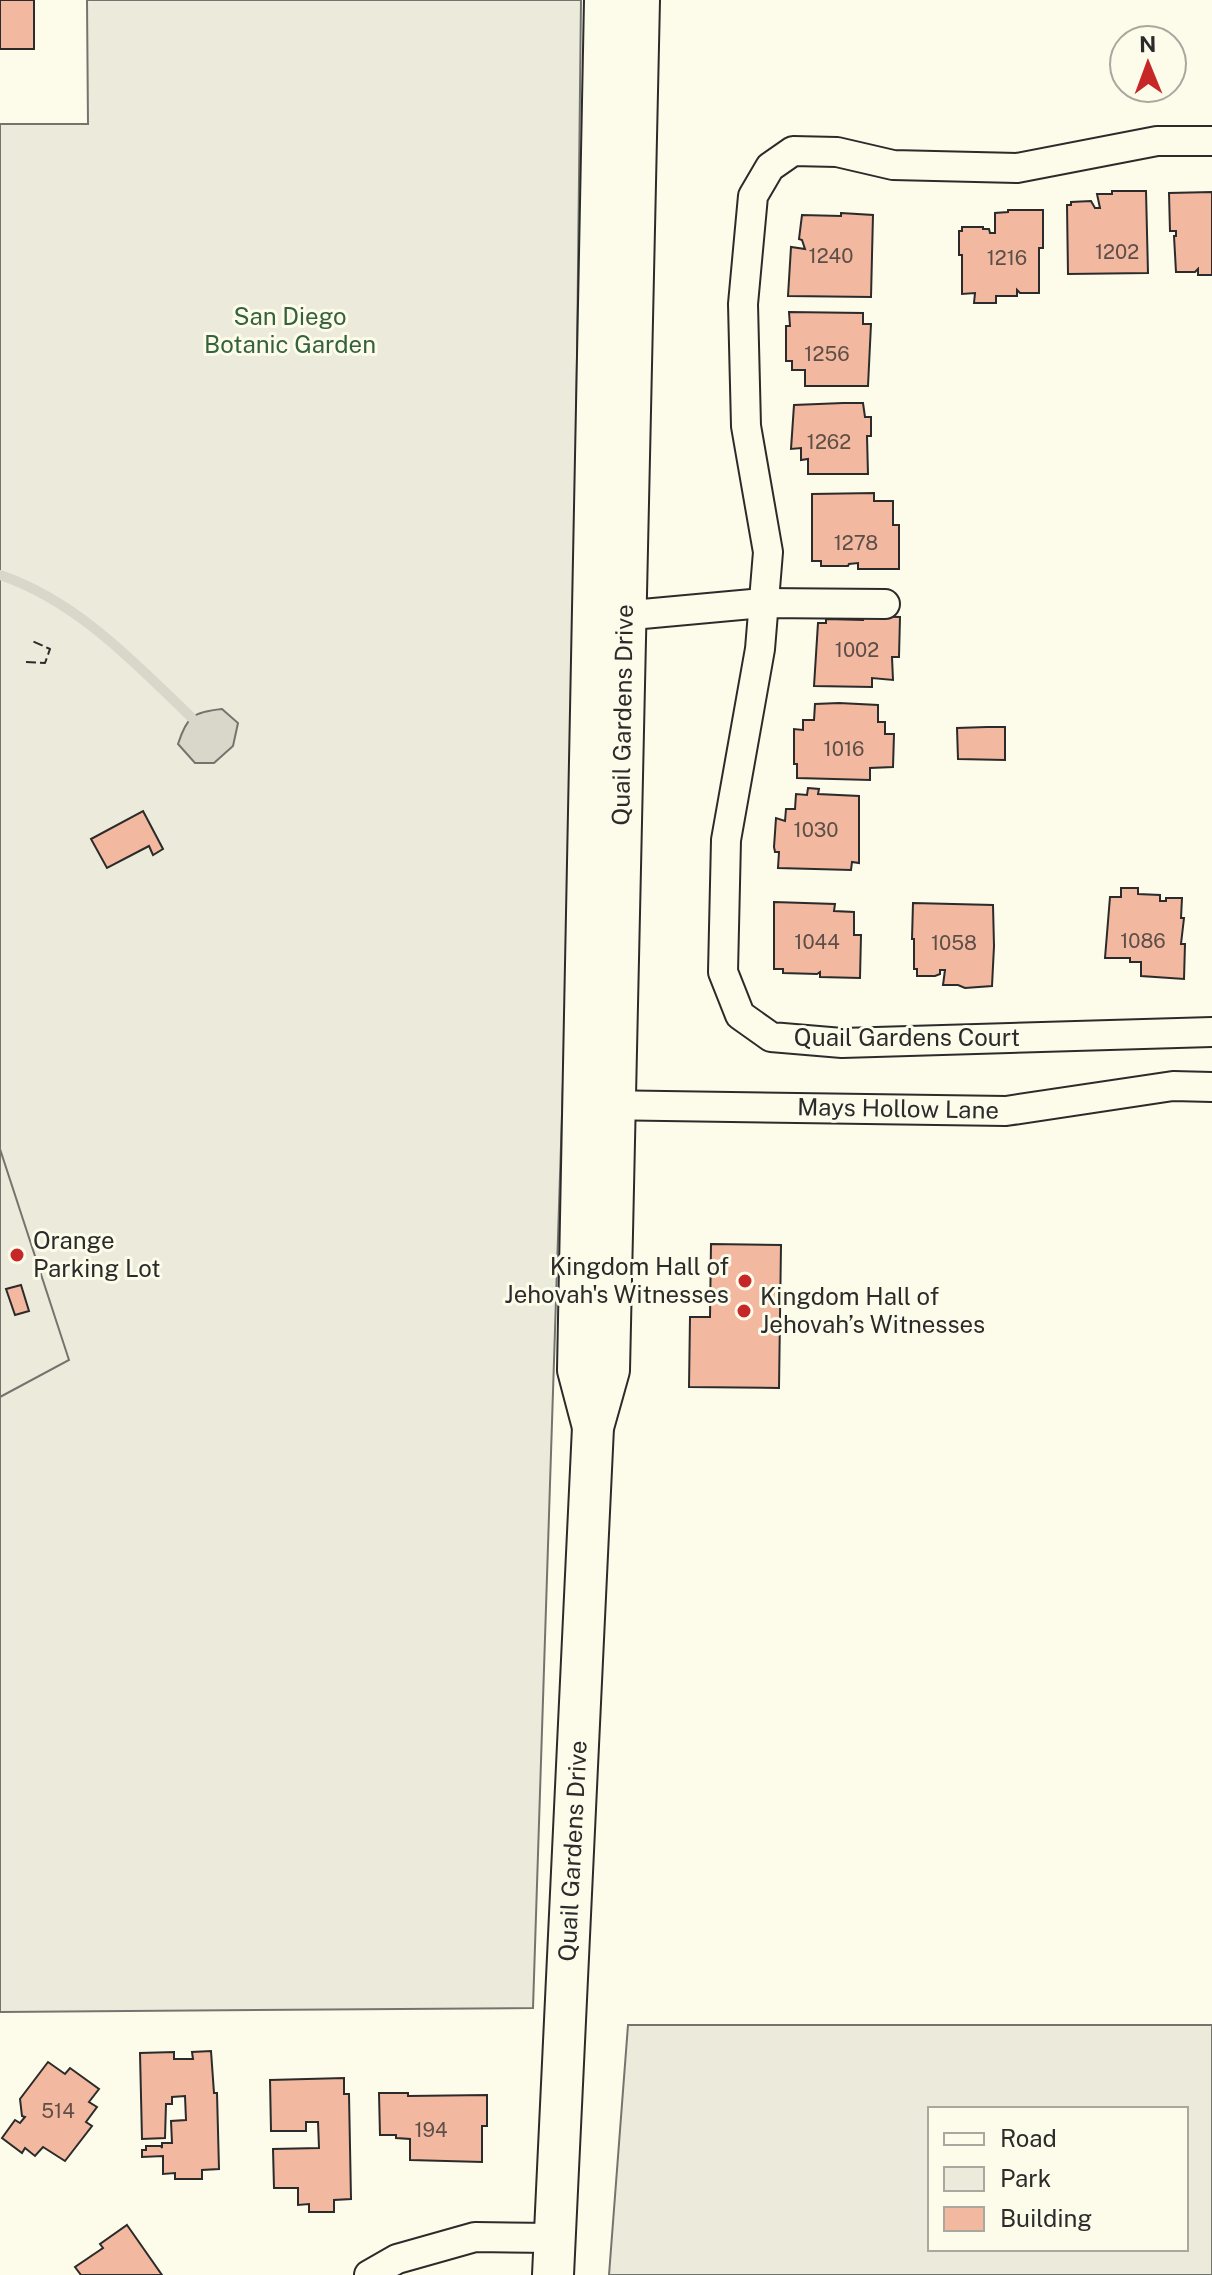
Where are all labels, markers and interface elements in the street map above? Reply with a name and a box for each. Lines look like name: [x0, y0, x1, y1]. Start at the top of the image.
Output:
north arrow: [1108, 24, 1188, 104]
text: N: [1139, 31, 1156, 57]
house number: 1202: [1095, 240, 1139, 264]
house number: 1240: [809, 244, 853, 268]
house number: 1216: [987, 246, 1027, 270]
park label: San Diego Botanic Garden: [204, 302, 376, 358]
house number: 1256: [804, 342, 850, 366]
house number: 1262: [807, 430, 851, 454]
house number: 1278: [834, 531, 878, 555]
street label: Quail Gardens Drive: [606, 604, 638, 826]
house number: 1002: [835, 638, 879, 662]
house number: 1016: [824, 737, 864, 761]
house number: 1030: [794, 818, 838, 842]
house number: 1086: [1120, 929, 1166, 953]
house number: 1044: [794, 930, 840, 954]
house number: 1058: [931, 931, 977, 955]
street label: Quail Gardens Court: [794, 1023, 1020, 1051]
street label: Mays Hollow Lane: [797, 1092, 999, 1124]
place label: Orange Parking Lot: [33, 1226, 161, 1282]
marker: Orange Parking Lot: [8, 1246, 26, 1264]
place label: Kingdom Hall of Jehovah's Witnesses: [504, 1252, 729, 1308]
marker: Kingdom Hall of Jehovah's Witnesses: [736, 1272, 754, 1290]
place label: Kingdom Hall of Jehovah’s Witnesses: [760, 1282, 985, 1338]
marker: Kingdom Hall of Jehovah’s Witnesses: [735, 1302, 753, 1320]
street label: Quail Gardens Drive: [552, 1740, 592, 1962]
house number: 514: [41, 2099, 75, 2123]
legend: [928, 2107, 1188, 2251]
house number: 194: [414, 2118, 448, 2142]
text: Road: [1000, 2124, 1057, 2152]
text: Park: [1000, 2164, 1051, 2192]
text: Building: [1000, 2204, 1092, 2232]

